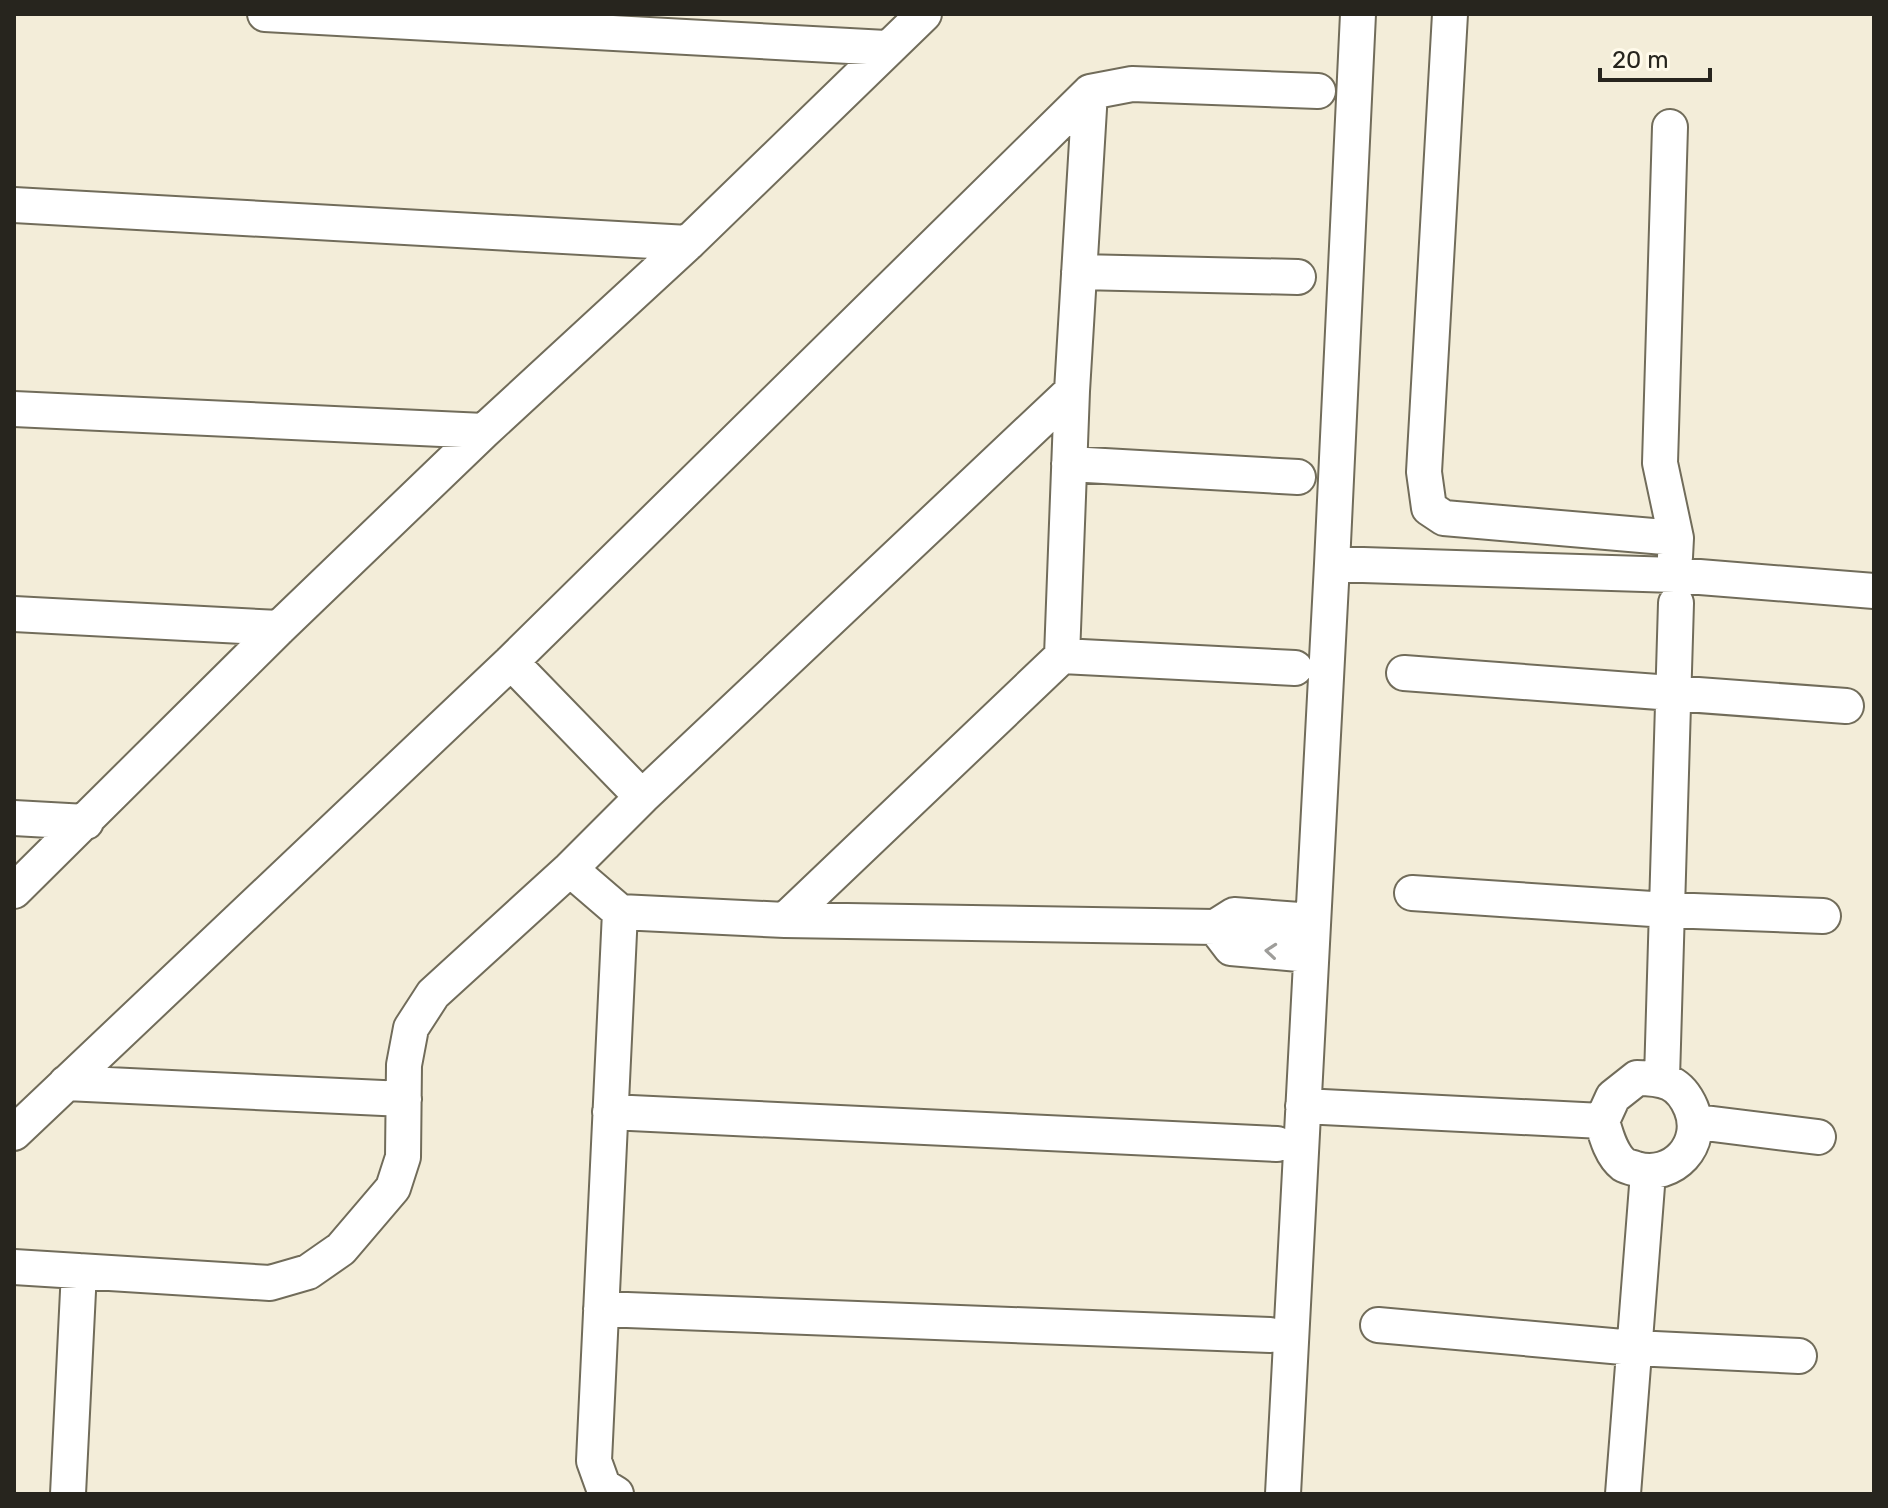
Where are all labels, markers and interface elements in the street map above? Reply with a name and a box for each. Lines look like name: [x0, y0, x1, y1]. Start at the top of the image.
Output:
scale bar: [1600, 32, 1710, 82]
text: 20 m: [1612, 46, 1669, 74]
one-way arrow: [1264, 943, 1277, 960]

